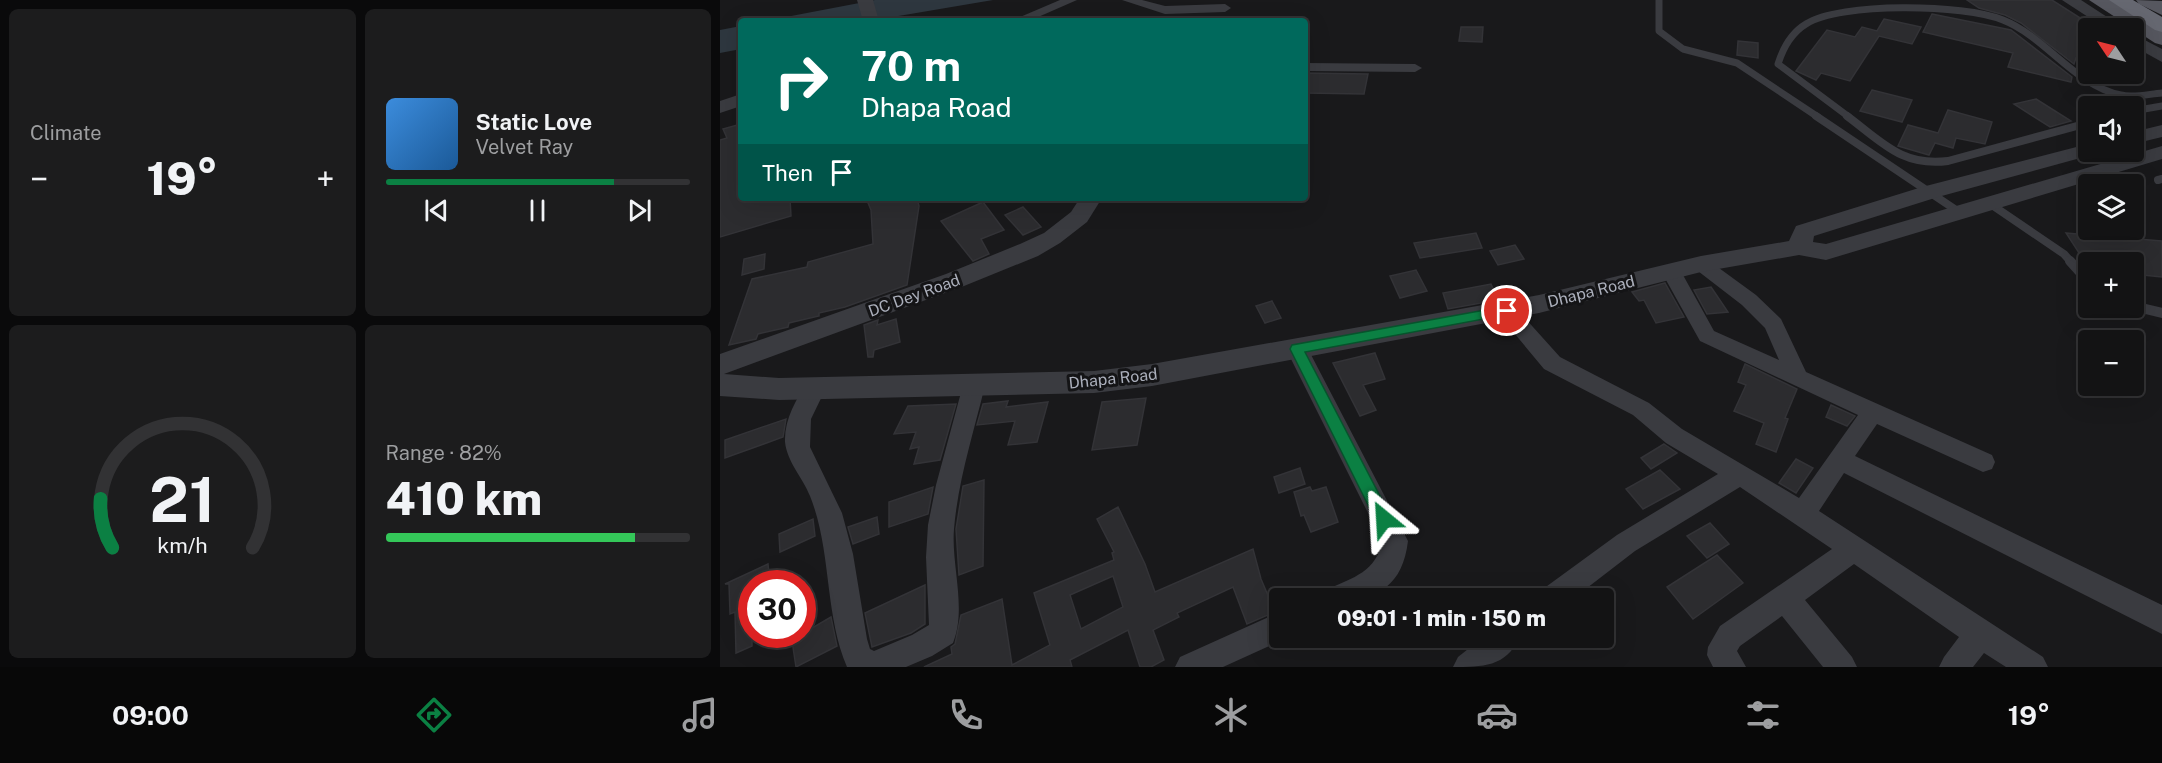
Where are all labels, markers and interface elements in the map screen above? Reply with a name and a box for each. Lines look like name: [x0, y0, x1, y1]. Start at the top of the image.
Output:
north arrow: [2078, 18, 2144, 84]
map controls: [2078, 18, 2144, 396]
text: 70 m: [861, 41, 961, 90]
icon: right: [762, 42, 840, 120]
text: Dhapa Road: [861, 91, 1012, 123]
button: sound: [2078, 96, 2144, 162]
text: Static Love: [476, 109, 592, 135]
text: Climate: [30, 121, 102, 145]
text: Velvet Ray: [476, 135, 573, 159]
text: 19°: [146, 152, 218, 205]
icon: arrive: [825, 156, 858, 189]
text: −: [30, 160, 48, 198]
text: +: [316, 160, 335, 198]
text: Then: [762, 160, 813, 186]
button: layers: [2078, 174, 2144, 240]
icon: previous: [420, 194, 453, 227]
icon: pause: [521, 194, 554, 227]
icon: next: [623, 194, 656, 227]
button: +: [2078, 252, 2144, 318]
street label: DC Dey Road: [866, 270, 963, 321]
street label: Dhapa Road: [1546, 271, 1637, 311]
pin: [1481, 285, 1532, 336]
icon: arrive: [1490, 294, 1523, 327]
button: −: [2078, 330, 2144, 396]
street label: Dhapa Road: [1068, 364, 1158, 393]
text: Range · 82%: [386, 441, 502, 465]
text: 21: [149, 463, 215, 536]
text: 410 km: [386, 472, 542, 525]
position arrow: [1352, 487, 1416, 551]
text: km/h: [157, 534, 207, 559]
speed limit sign: 30: [738, 570, 816, 648]
text: 09:01 · 1 min · 150 m: [1337, 605, 1546, 631]
icon: directions: [413, 694, 455, 736]
icon: music: [679, 694, 721, 736]
icon: phone: [945, 694, 987, 736]
icon: climate: [1210, 694, 1252, 736]
icon: car: [1476, 694, 1518, 736]
icon: filters: [1742, 694, 1784, 736]
text: 09:00: [112, 699, 189, 731]
text: 19°: [2008, 699, 2050, 731]

